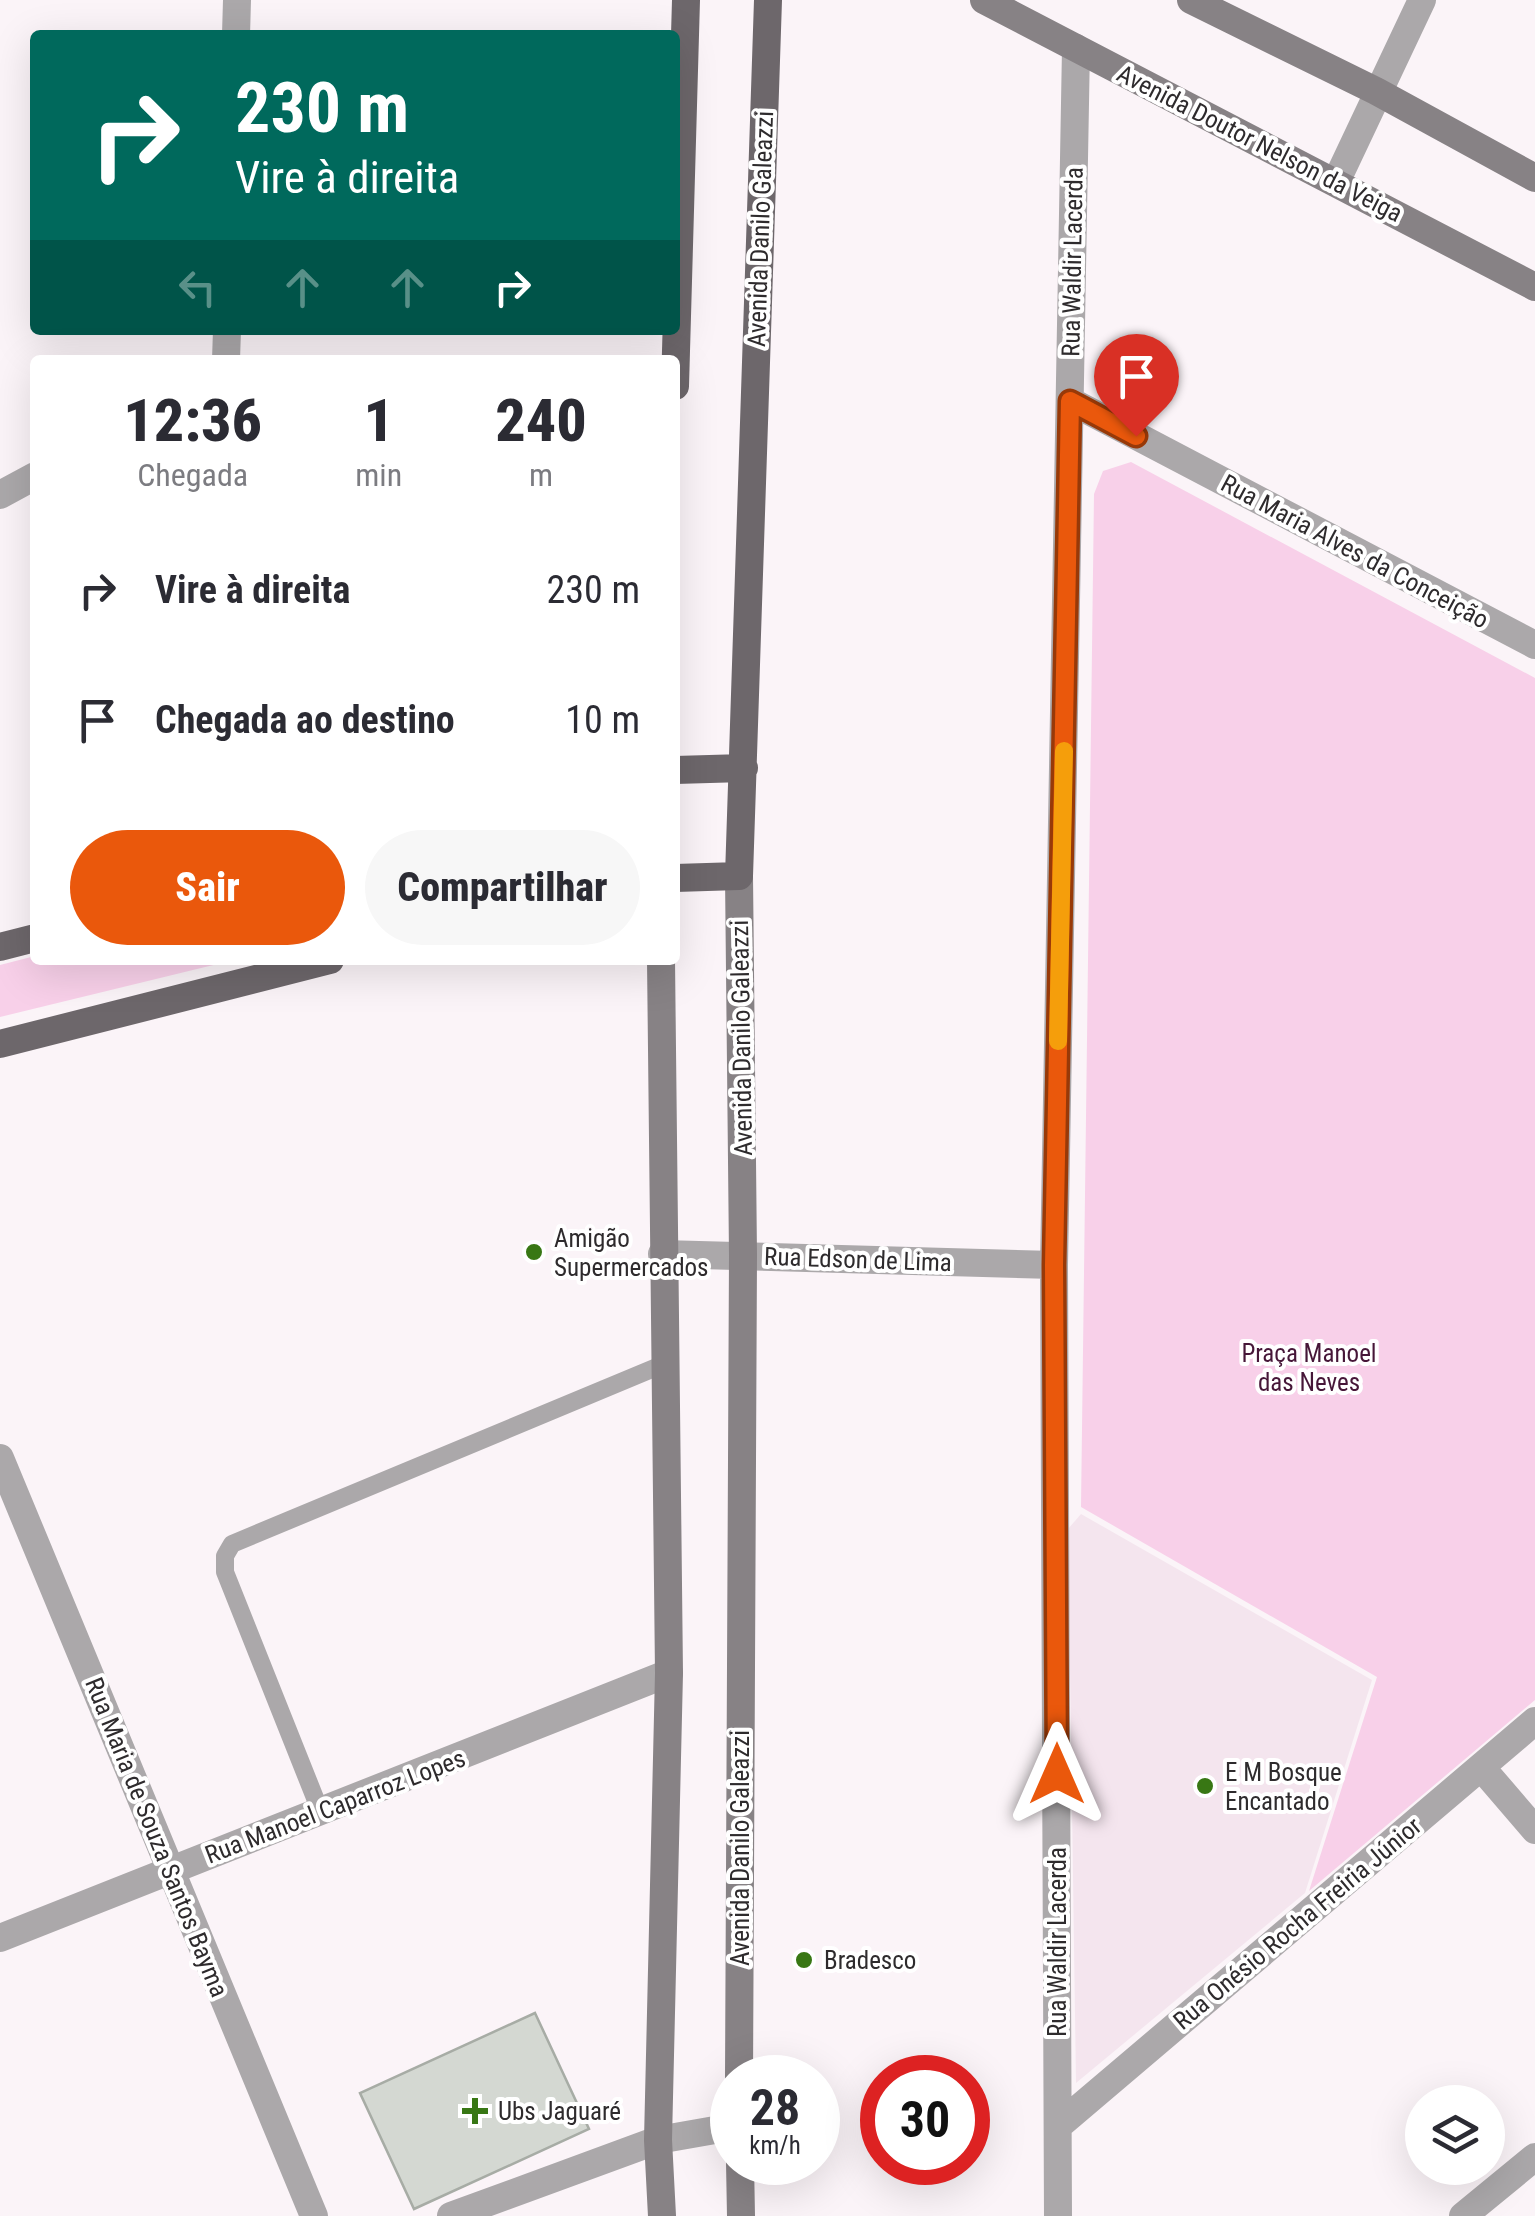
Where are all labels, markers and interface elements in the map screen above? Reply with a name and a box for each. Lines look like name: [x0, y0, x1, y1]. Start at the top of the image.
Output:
street label: Avenida Doutor Nelson da Veiga: [1112, 59, 1407, 228]
text: 230 m: [235, 67, 409, 149]
icon: right: [70, 70, 200, 200]
street label: Avenida Danilo Galeazzi: [742, 111, 779, 347]
text: Vire à direita: [235, 151, 459, 204]
street label: Rua Waldir Lacerda: [1056, 167, 1089, 357]
icon: left: [170, 260, 225, 315]
icon: ahead: [275, 260, 330, 315]
icon: ahead: [380, 260, 435, 315]
icon: right: [485, 260, 540, 315]
pin: [1094, 334, 1179, 437]
icon: arrive: [1109, 349, 1164, 404]
text: 12:36: [123, 385, 262, 456]
text: 1: [363, 385, 394, 456]
text: 240: [495, 385, 587, 456]
text: Chegada: [137, 456, 248, 494]
text: min: [355, 456, 402, 494]
text: m: [529, 456, 553, 494]
street label: Rua Maria Alves da Conceição: [1216, 469, 1493, 634]
icon: right: [70, 563, 125, 618]
text: Vire à direita: [155, 568, 350, 612]
text: 230 m: [546, 568, 640, 612]
icon: arrive: [70, 693, 125, 748]
text: Chegada ao destino: [155, 698, 455, 742]
text: 10 m: [565, 698, 640, 742]
button: Sair: [70, 830, 345, 945]
button: Compartilhar: [365, 830, 640, 945]
street label: Avenida Danilo Galeazzi: [725, 920, 758, 1156]
place label: Amigão Supermercados: [554, 1224, 709, 1282]
marker: Amigão Supermercados: [523, 1241, 545, 1263]
street label: Rua Edson de Lima: [764, 1242, 952, 1277]
park label: Praça Manoel das Neves: [1241, 1339, 1377, 1397]
street label: Rua Maria de Souza Santos Bayma: [79, 1673, 234, 2001]
position arrow: [1005, 1722, 1109, 1826]
street label: Avenida Danilo Galeazzi: [726, 1730, 755, 1966]
street label: Rua Manoel Caparroz Lopes: [201, 1743, 469, 1869]
place label: E M Bosque Encantado: [1225, 1758, 1342, 1816]
marker: E M Bosque Encantado: [1194, 1775, 1216, 1797]
street label: Rua Onésio Rocha Freiria Júnior: [1168, 1811, 1427, 2036]
street label: Rua Waldir Lacerda: [1043, 1847, 1072, 2037]
place label: Bradesco: [824, 1946, 916, 1975]
marker: Bradesco: [793, 1949, 815, 1971]
speed limit sign: 30: [860, 2055, 990, 2185]
text: 28: [750, 2079, 800, 2137]
map controls: [1405, 2085, 1505, 2185]
button: layers: [1405, 2085, 1505, 2185]
place label: Ubs Jaguaré: [498, 2097, 621, 2126]
marker: Ubs Jaguaré: [462, 2098, 488, 2124]
text: km/h: [749, 2131, 801, 2160]

